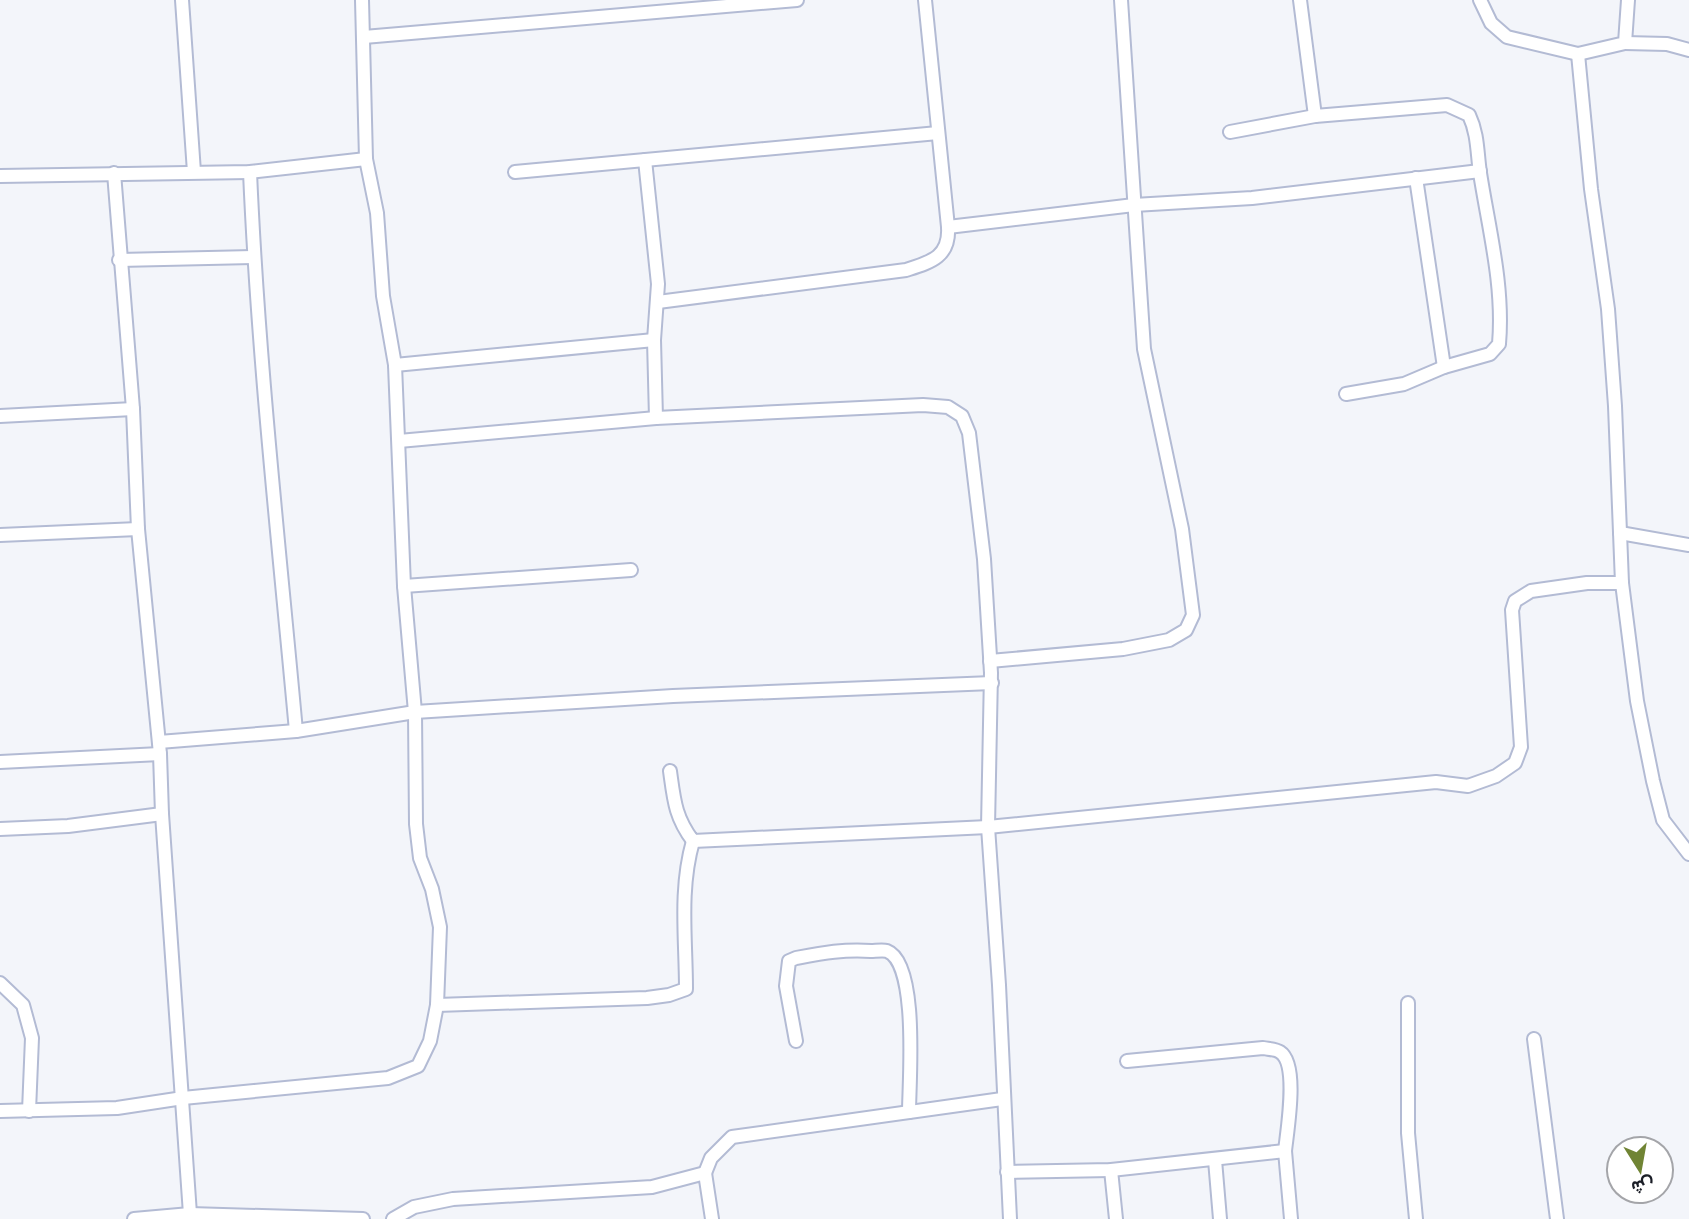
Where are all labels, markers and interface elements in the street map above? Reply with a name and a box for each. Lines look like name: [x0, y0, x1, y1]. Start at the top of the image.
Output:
north arrow: [1605, 1135, 1675, 1205]
text: ش: [1630, 1173, 1657, 1201]

